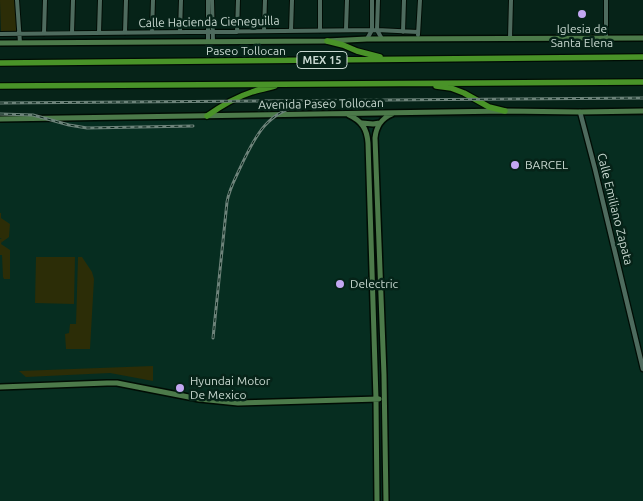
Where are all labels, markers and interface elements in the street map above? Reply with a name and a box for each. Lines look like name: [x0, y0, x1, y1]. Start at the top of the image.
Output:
marker: Iglesia de Santa Elena: [576, 8, 588, 20]
street label: Calle Hacienda Cieneguilla: [138, 14, 280, 30]
place label: Iglesia de Santa Elena: [551, 22, 613, 50]
street label: Paseo Tollocan: [206, 44, 286, 58]
road number: MEX 15: [297, 52, 347, 68]
street label: Avenida Paseo Tollocan: [258, 96, 384, 112]
street label: Calle Emiliano Zapata: [594, 151, 636, 267]
place label: BARCEL: [525, 158, 568, 172]
marker: BARCEL: [509, 159, 521, 171]
place label: Delectric: [350, 277, 398, 291]
marker: Delectric: [334, 278, 346, 290]
place label: Hyundai Motor De Mexico: [190, 374, 270, 402]
marker: Hyundai Motor De Mexico: [174, 382, 186, 394]

